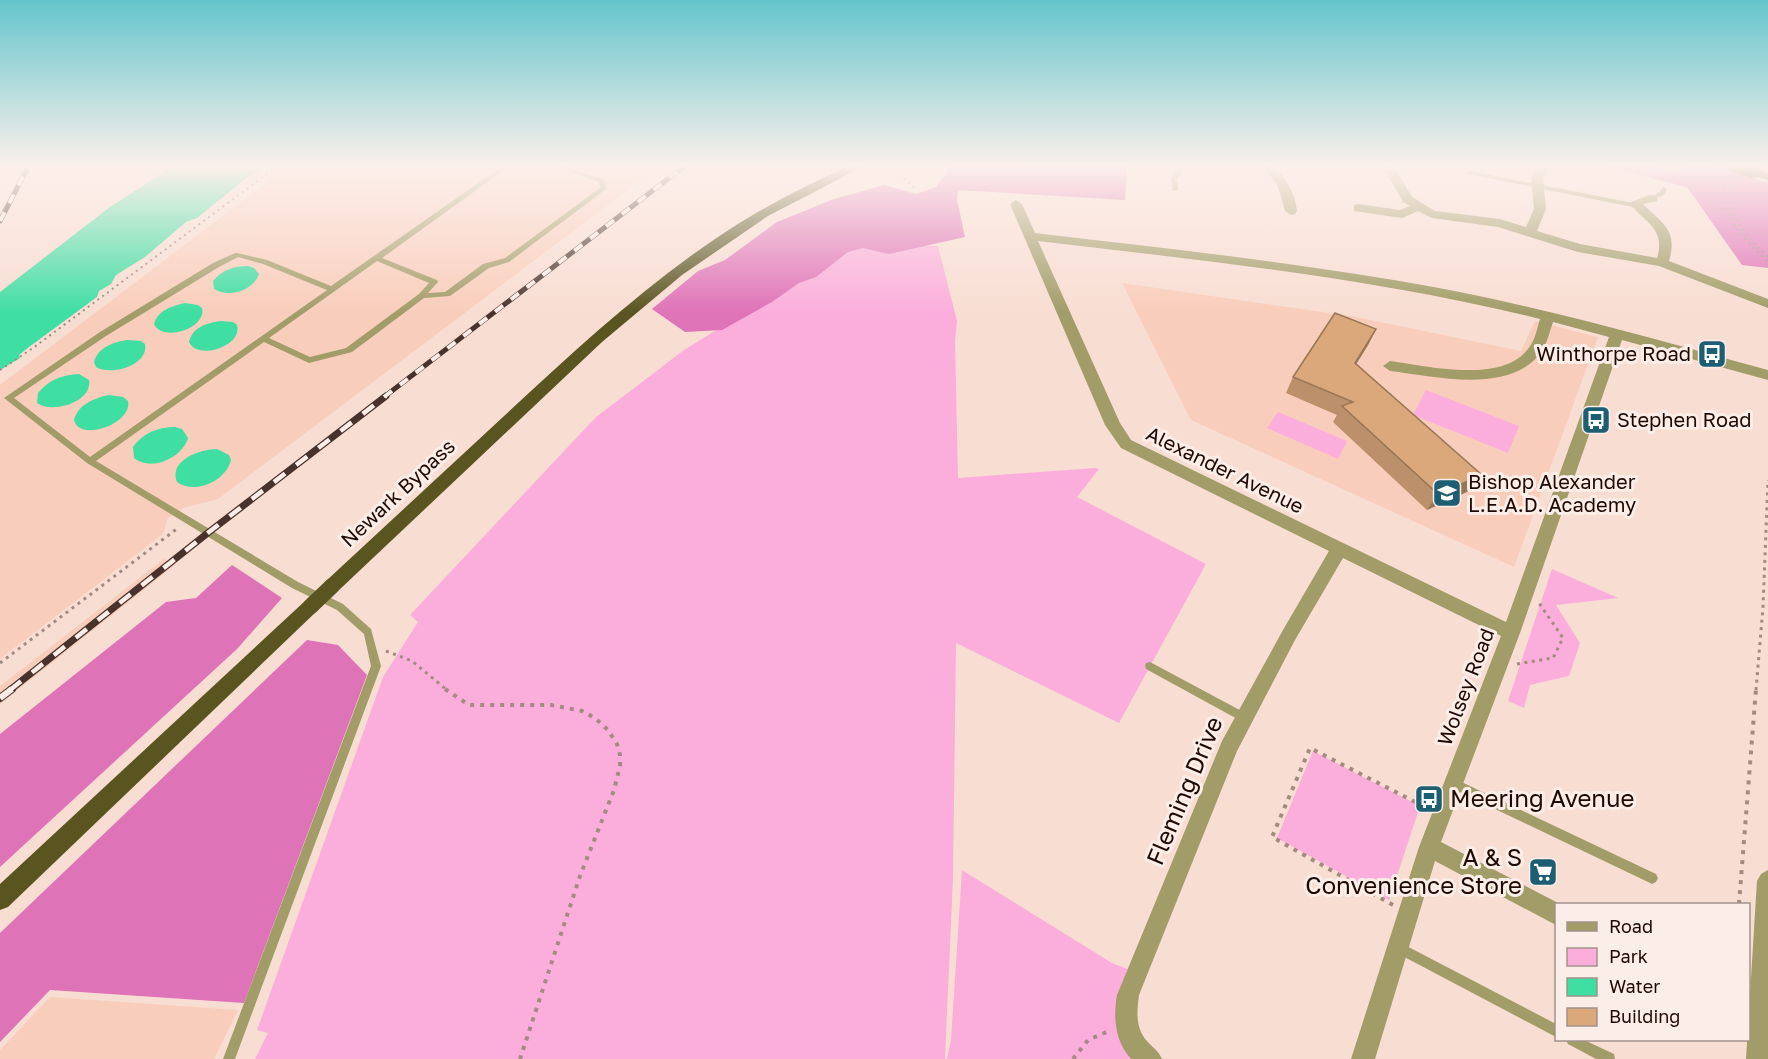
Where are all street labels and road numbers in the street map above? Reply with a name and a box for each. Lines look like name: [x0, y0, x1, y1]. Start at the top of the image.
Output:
street label: Alexander Avenue: [1143, 421, 1308, 518]
street label: Newark Bypass: [335, 433, 459, 551]
street label: Wolsey Road: [1432, 625, 1498, 749]
street label: Fleming Drive: [1139, 712, 1228, 869]

